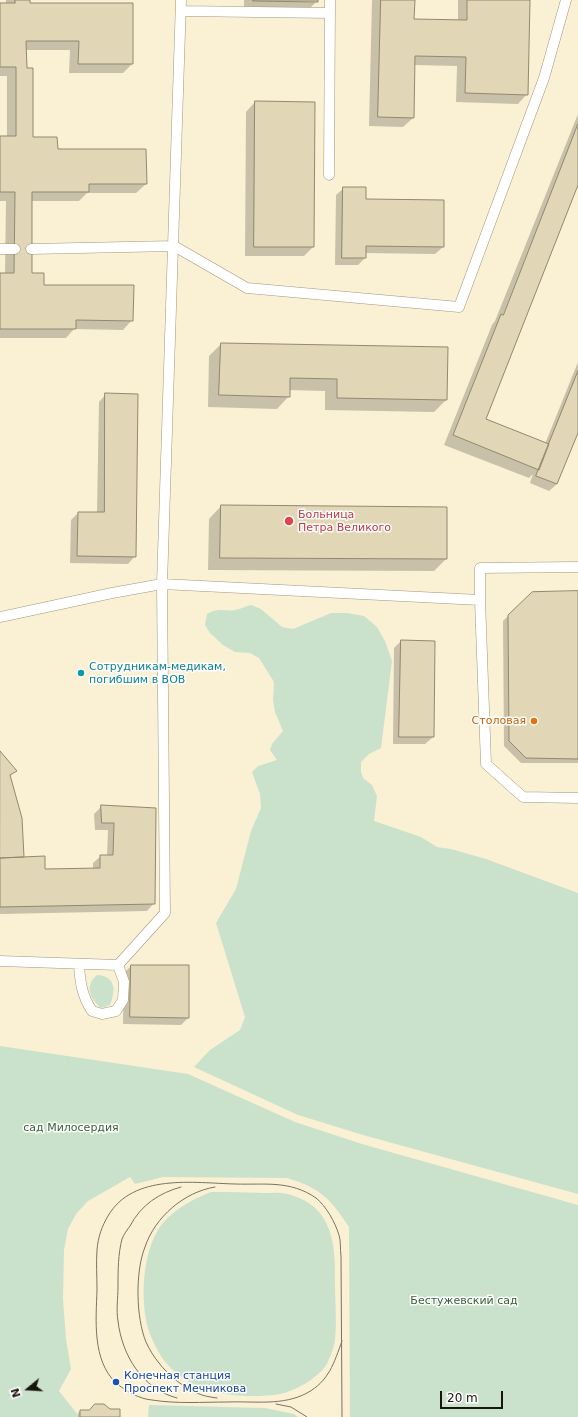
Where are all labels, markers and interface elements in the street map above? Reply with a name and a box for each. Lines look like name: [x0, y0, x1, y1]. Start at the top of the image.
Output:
place label: Больница Петра Великого: [298, 508, 391, 534]
marker: Больница Петра Великого: [283, 515, 295, 527]
place label: Сотрудникам-медикам, погибшим в ВОВ: [89, 660, 226, 686]
marker: Сотрудникам-медикам, погибшим в ВОВ: [76, 668, 86, 678]
place label: Столовая: [472, 714, 526, 728]
marker: Столовая: [529, 716, 539, 726]
park label: сад Милосердия: [23, 1121, 119, 1135]
park label: Бестужевский сад: [410, 1294, 518, 1308]
north arrow: [8, 1369, 48, 1409]
place label: Конечная станция Проспект Мечникова: [124, 1369, 246, 1395]
marker: Конечная станция Проспект Мечникова: [111, 1377, 121, 1387]
scale bar: [442, 1383, 505, 1409]
text: N: [9, 1386, 24, 1399]
text: 20 m: [447, 1391, 478, 1405]

